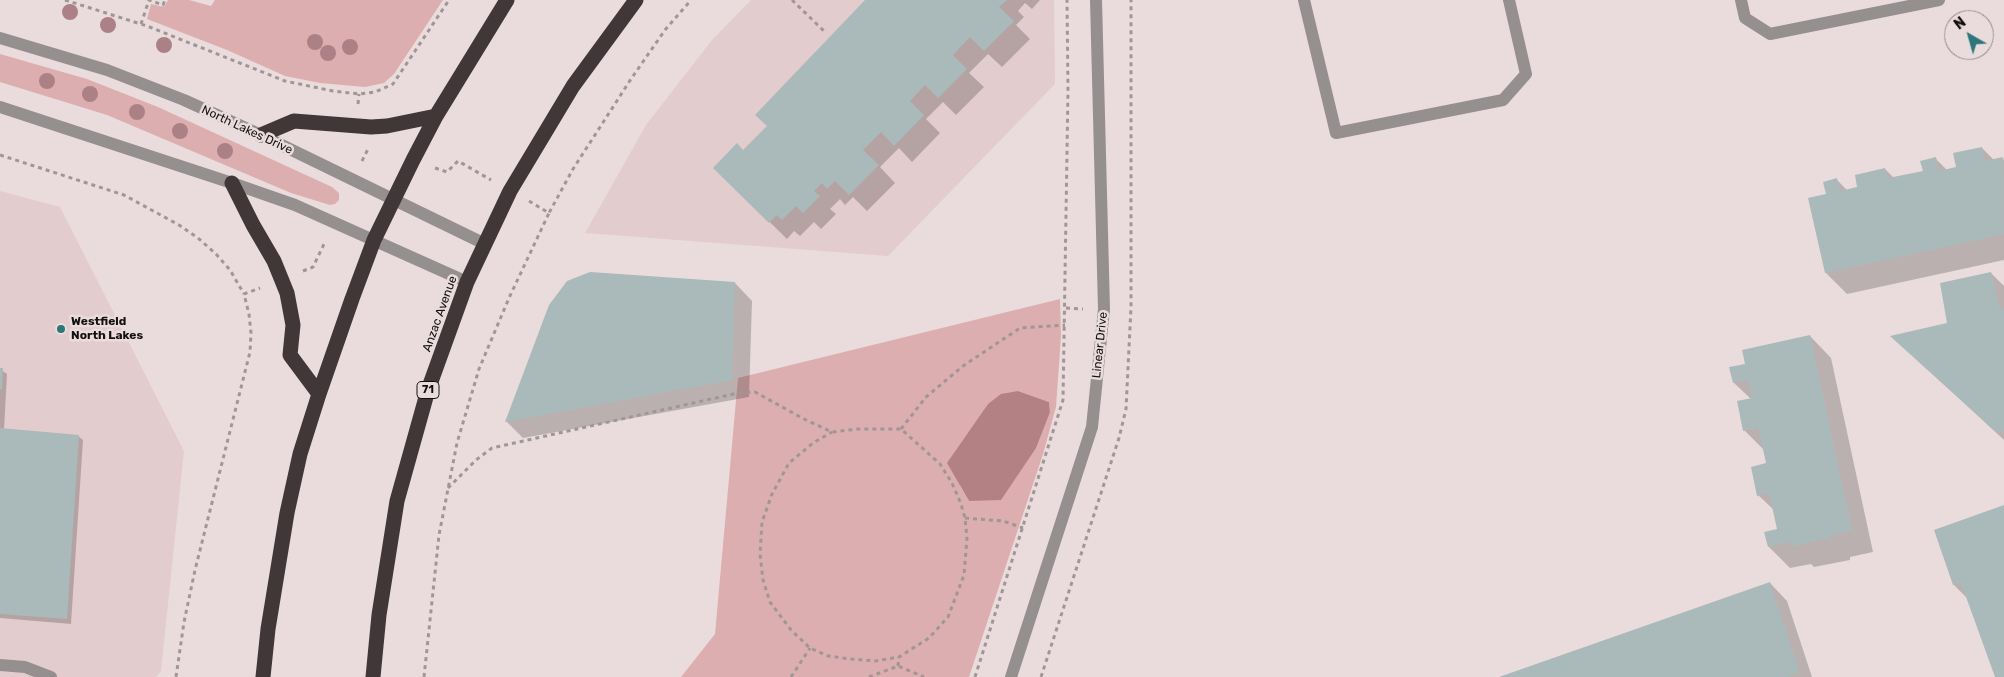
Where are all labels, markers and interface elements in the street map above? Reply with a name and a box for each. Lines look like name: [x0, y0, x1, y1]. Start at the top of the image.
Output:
north arrow: [1944, 10, 1994, 60]
text: N: [1951, 14, 1969, 33]
street label: North Lakes Drive: [199, 103, 295, 157]
street label: Anzac Avenue: [420, 274, 460, 354]
street label: Linear Drive: [1089, 311, 1111, 379]
place label: Westfield North Lakes: [71, 315, 143, 343]
marker: Westfield North Lakes: [55, 323, 67, 335]
road number: 71: [417, 382, 439, 398]

